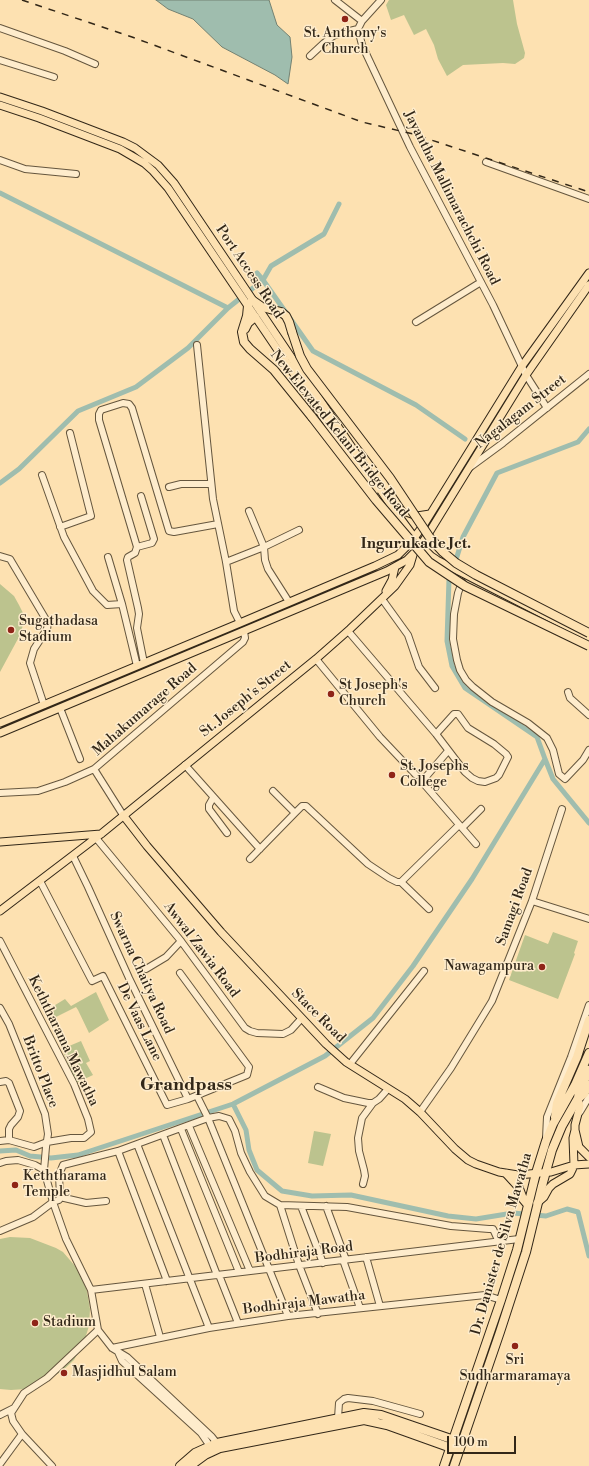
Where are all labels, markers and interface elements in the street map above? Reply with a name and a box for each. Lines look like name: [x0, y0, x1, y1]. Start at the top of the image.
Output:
marker: St. Anthony's Church: [340, 14, 350, 24]
place label: St. Anthony's Church: [304, 26, 386, 58]
street label: Jayantha Mallimarachchi Road: [400, 108, 502, 288]
street label: Port Access Road: [212, 222, 286, 322]
street label: New Elevated Kelani Bridge Road: [266, 347, 412, 521]
street label: Nagalagam Street: [472, 371, 570, 453]
district label: Ingurukade Jct.: [361, 535, 471, 553]
place label: Sugathadasa Stadium: [19, 614, 98, 646]
marker: Sugathadasa Stadium: [6, 625, 16, 635]
street label: St. Joseph's Street: [197, 657, 295, 741]
street label: Mahakumarage Road: [89, 660, 201, 760]
place label: St Joseph's Church: [339, 678, 408, 710]
marker: St Joseph's Church: [326, 689, 336, 699]
place label: St. Josephs College: [400, 759, 469, 792]
marker: St. Josephs College: [387, 770, 397, 780]
street label: Samagi Road: [493, 866, 537, 948]
street label: Awwal Zawia Road: [160, 899, 242, 1001]
street label: Swarna Chaitya Road: [105, 909, 177, 1037]
place label: Nawagampura: [444, 959, 534, 975]
marker: Nawagampura: [537, 962, 547, 972]
street label: Keththarama Mawatha: [24, 973, 102, 1109]
street label: De Vaas Lane: [113, 980, 165, 1064]
street label: Stace Road: [287, 985, 349, 1047]
street label: Britto Place: [19, 1033, 61, 1111]
district label: Grandpass: [140, 1075, 232, 1097]
street label: Dr. Danister de Silva Mawatha: [468, 1151, 536, 1337]
place label: Keththarama Temple: [23, 1169, 107, 1202]
marker: Keththarama Temple: [10, 1180, 20, 1190]
street label: Bodhiraja Road: [254, 1239, 354, 1267]
street label: Bodhiraja Mawatha: [242, 1287, 366, 1319]
place label: Stadium: [43, 1315, 96, 1331]
marker: Stadium: [30, 1318, 40, 1328]
marker: Sri Sudharmaramaya: [510, 1341, 520, 1351]
place label: Sri Sudharmaramaya: [459, 1353, 571, 1386]
place label: Masjidhul Salam: [72, 1365, 177, 1381]
marker: Masjidhul Salam: [59, 1368, 69, 1378]
scale bar: [449, 1428, 518, 1454]
text: 100 m: [454, 1435, 488, 1450]

